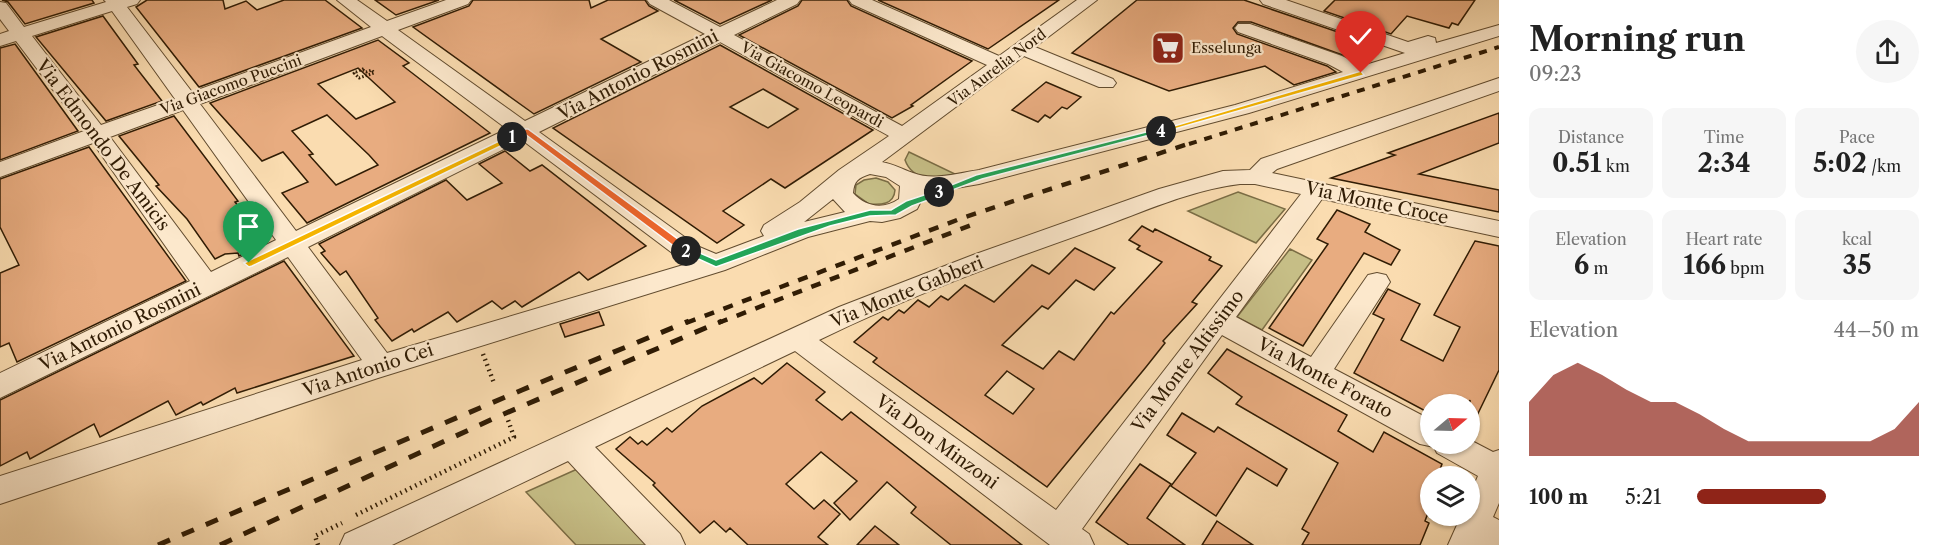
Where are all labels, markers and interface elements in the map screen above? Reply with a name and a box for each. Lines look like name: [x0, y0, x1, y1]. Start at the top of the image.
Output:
pin: [1335, 11, 1386, 73]
text: Morning run: [1529, 19, 1745, 60]
icon: check: [1344, 20, 1377, 53]
button: share: [1856, 20, 1919, 83]
street label: Via Aurelia Nord: [943, 24, 1050, 111]
street label: Via Antonio Rosmini: [553, 25, 722, 125]
supermarket icon: Esselunga: [1150, 30, 1186, 66]
street label: Via Giacomo Leopardi: [737, 37, 887, 132]
place label: Esselunga: [1191, 38, 1262, 57]
street label: Via Giacomo Puccini: [156, 50, 305, 119]
street label: Via Edmondo De Amicis: [31, 54, 175, 235]
text: 09:23: [1529, 62, 1582, 86]
pin: 4: [1146, 116, 1176, 146]
text: 4: [1156, 121, 1166, 141]
pin: 1: [497, 122, 527, 152]
text: 1: [508, 127, 516, 147]
text: Distance: [1558, 127, 1624, 147]
text: Time: [1704, 127, 1744, 147]
text: Pace: [1839, 127, 1875, 147]
text: 0.51: [1552, 147, 1602, 179]
text: 2:34: [1697, 147, 1751, 179]
text: 5:02: [1813, 147, 1867, 179]
text: km: [1602, 156, 1630, 176]
text: /km: [1867, 156, 1901, 176]
pin: 3: [924, 177, 954, 207]
street label: Via Monte Croce: [1303, 177, 1451, 229]
text: 3: [934, 182, 944, 202]
pin: [223, 201, 274, 263]
icon: arrive: [232, 210, 265, 243]
text: Elevation: [1555, 229, 1627, 249]
text: Heart rate: [1685, 229, 1763, 249]
text: kcal: [1842, 229, 1872, 249]
pin: 2: [671, 236, 701, 266]
text: 2: [681, 241, 691, 261]
text: 6: [1574, 249, 1589, 281]
text: 166: [1683, 249, 1726, 281]
text: 35: [1842, 249, 1872, 281]
street label: Via Monte Gabberi: [827, 251, 987, 333]
text: m: [1589, 258, 1608, 278]
text: bpm: [1726, 258, 1765, 278]
street label: Via Antonio Rosmini: [35, 278, 205, 376]
street label: Via Monte Altissimo: [1127, 285, 1249, 437]
text: Elevation: [1529, 318, 1618, 342]
text: 44–50 m: [1834, 318, 1919, 342]
street label: Via Monte Forato: [1253, 333, 1396, 423]
street label: Via Antonio Cei: [299, 338, 436, 402]
street label: Via Don Minzoni: [871, 390, 1003, 494]
north arrow: [1420, 394, 1480, 454]
map controls: [1420, 394, 1480, 526]
button: layers: [1420, 466, 1480, 526]
text: 100 m: [1529, 485, 1588, 509]
text: 5:21: [1625, 485, 1661, 509]

